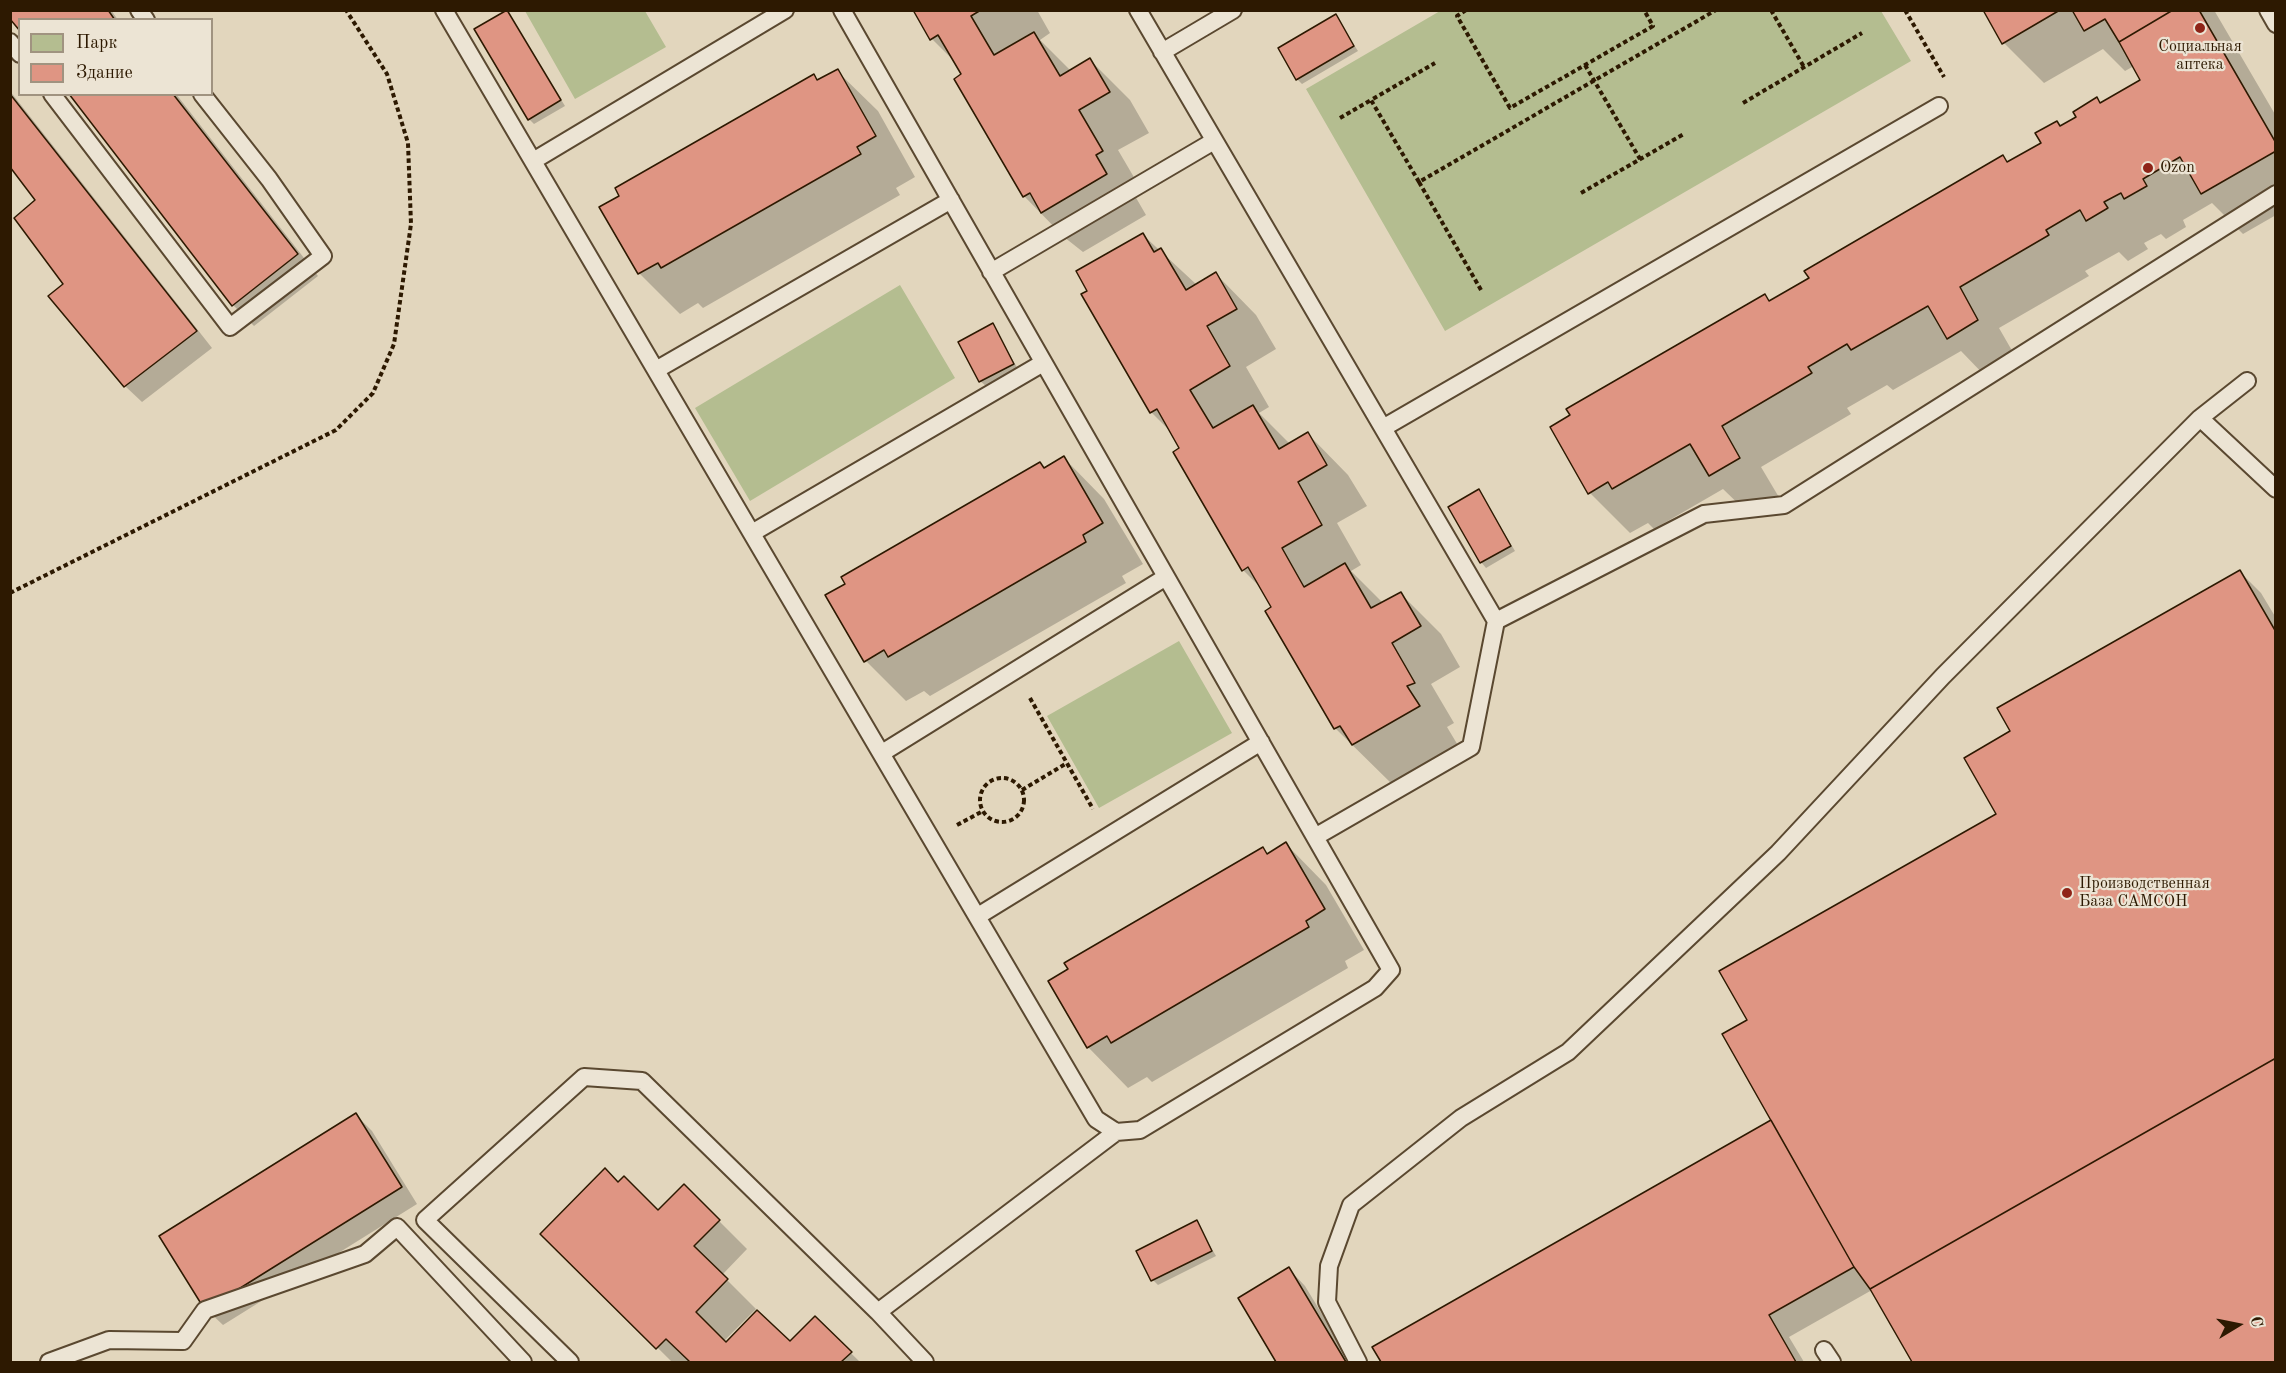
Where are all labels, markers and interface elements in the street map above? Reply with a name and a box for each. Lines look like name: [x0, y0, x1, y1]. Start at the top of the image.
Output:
legend: [18, 18, 213, 96]
marker: Социальная аптека: [2193, 21, 2207, 35]
text: Парк: [76, 34, 117, 52]
place label: Социальная аптека: [2158, 37, 2242, 75]
text: Здание: [76, 64, 133, 82]
place label: Ozon: [2160, 158, 2195, 178]
marker: Ozon: [2141, 161, 2155, 175]
place label: Производственная База САМСОН: [2079, 874, 2210, 912]
marker: Производственная База САМСОН: [2060, 886, 2074, 900]
north arrow: [2208, 1295, 2268, 1355]
text: С: [2247, 1315, 2265, 1328]

